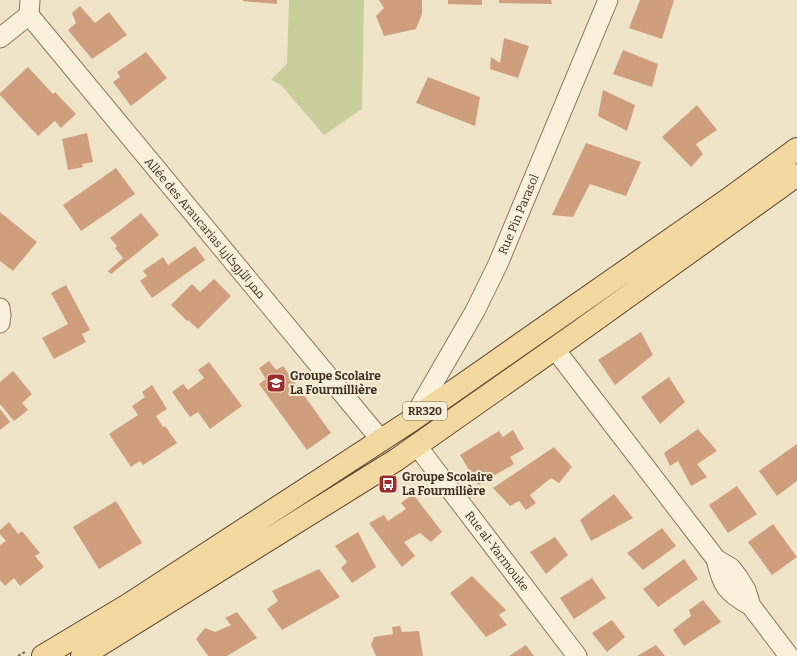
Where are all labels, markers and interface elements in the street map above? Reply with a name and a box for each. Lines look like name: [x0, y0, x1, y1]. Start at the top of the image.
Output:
street label: Allée des Araucarias ممر الأروكاريا: [142, 155, 268, 301]
street label: Rue Pin Parasol: [496, 172, 542, 257]
place label: Groupe Scolaire La Fourmillière: [290, 369, 381, 397]
school or university icon: Groupe Scolaire La Fourmillière: [265, 372, 287, 394]
road number: RR320: [403, 402, 447, 420]
place label: Groupe Scolaire La Fourmilière: [402, 470, 493, 498]
bus stop icon: Groupe Scolaire La Fourmilière: [377, 473, 399, 495]
street label: Rue al-Yarmouke: [462, 508, 532, 594]

